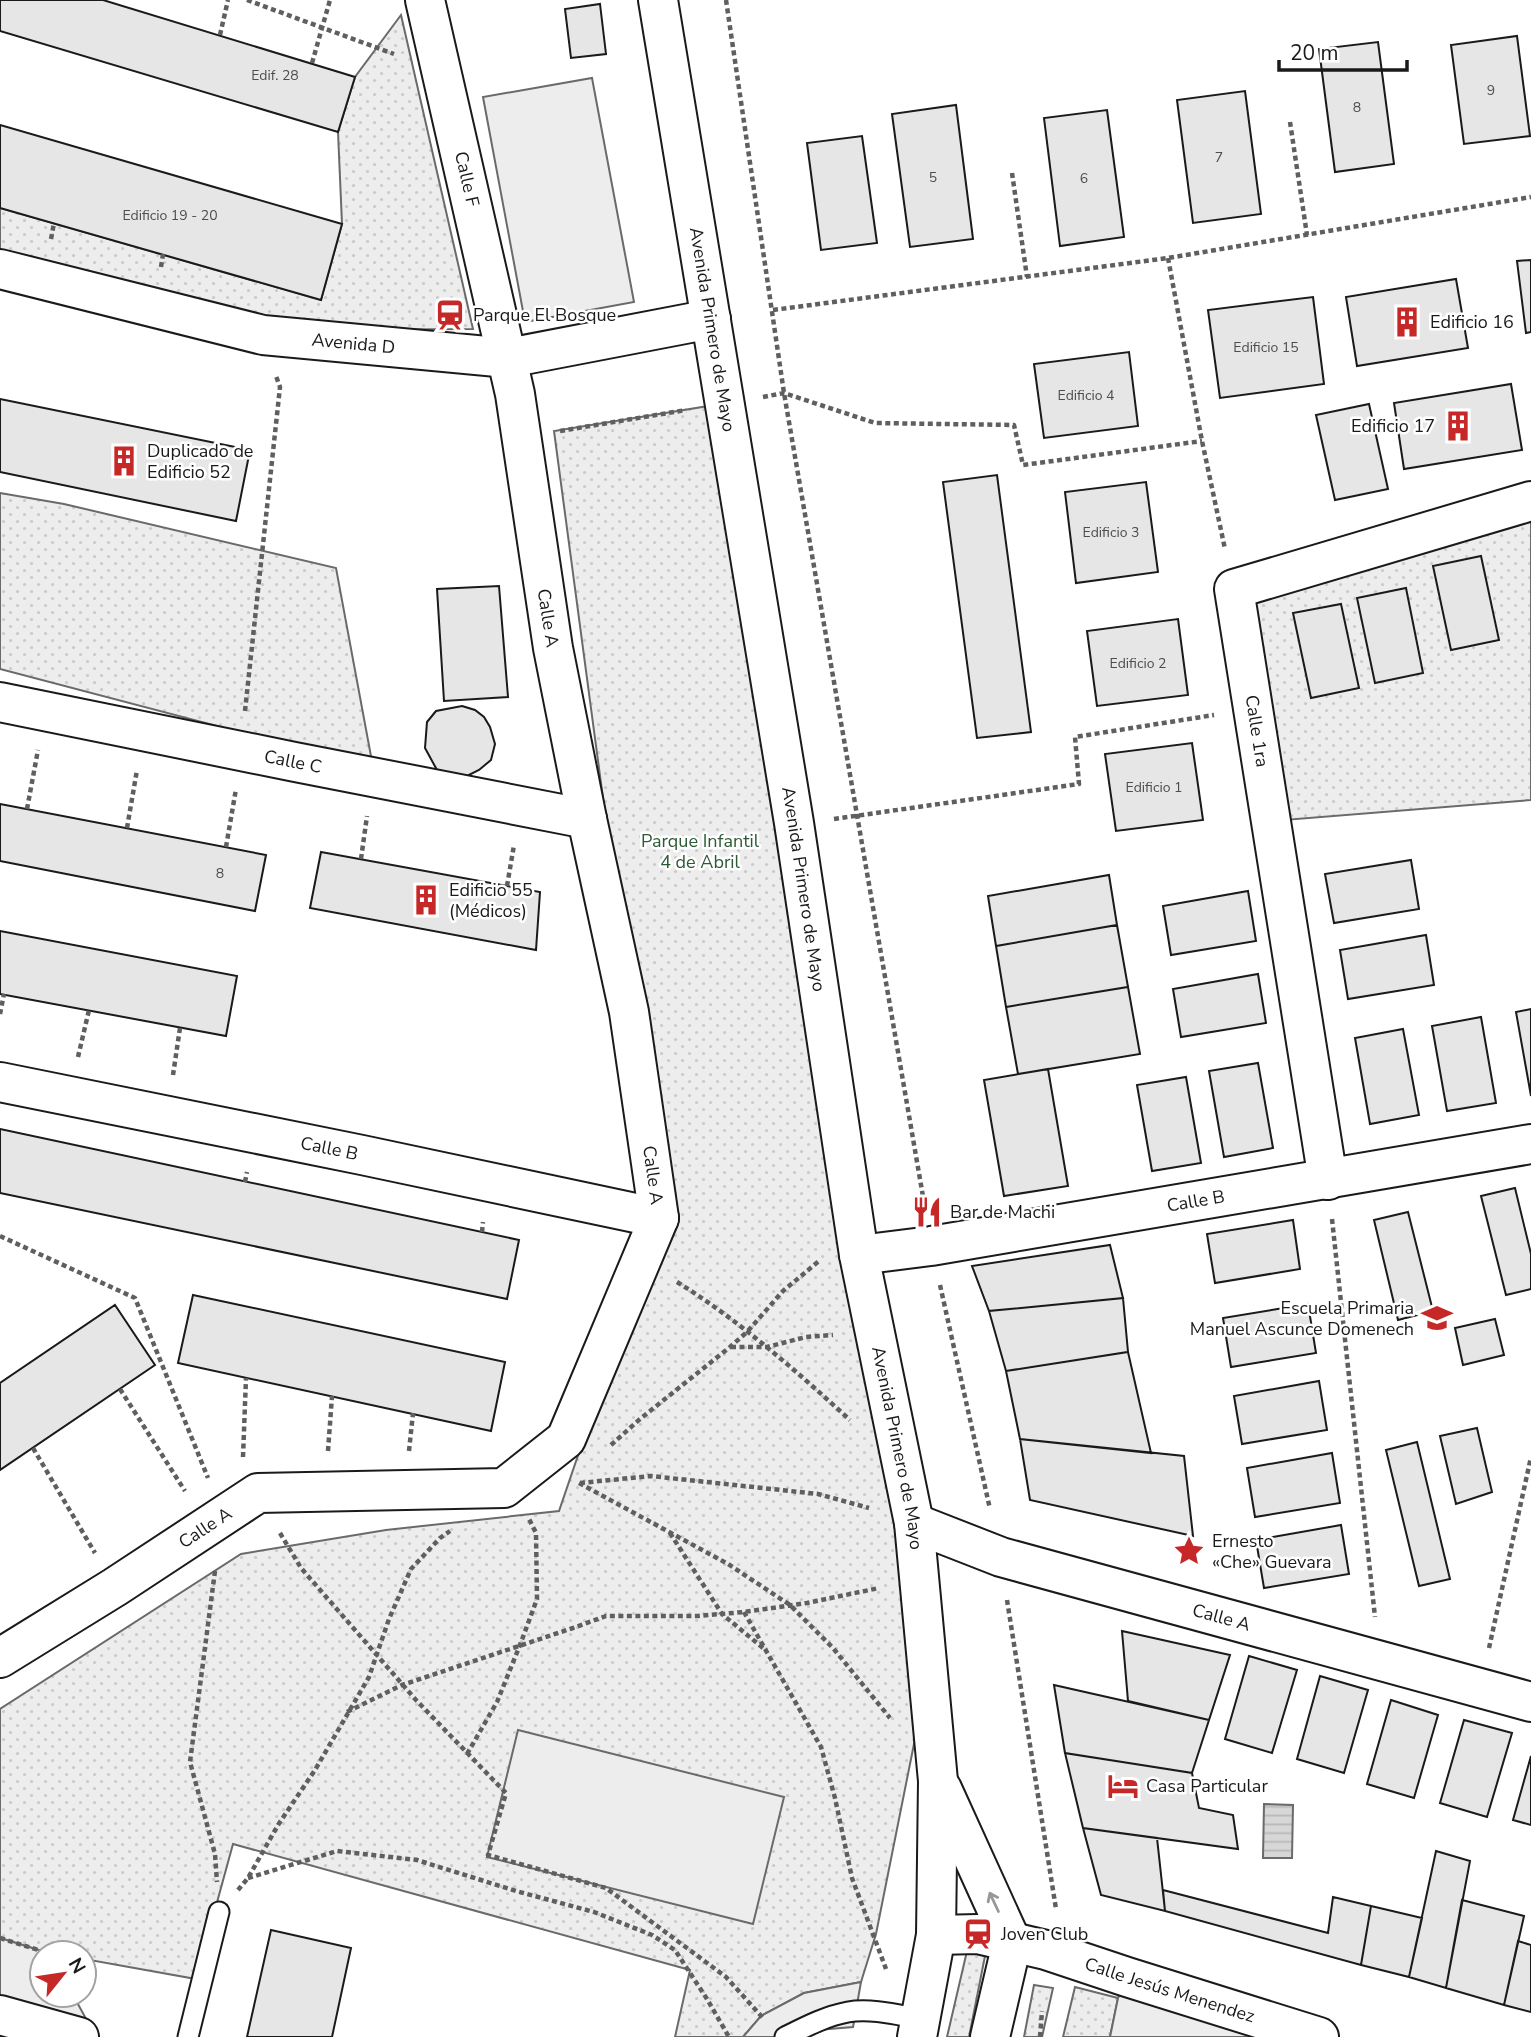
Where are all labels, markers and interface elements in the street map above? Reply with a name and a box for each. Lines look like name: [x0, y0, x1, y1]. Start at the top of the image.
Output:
scale bar: [1279, 28, 1407, 72]
text: 20 m: [1290, 39, 1339, 67]
house number: Edif. 28: [251, 66, 299, 85]
house number: 9: [1487, 81, 1495, 100]
house number: 8: [1353, 98, 1361, 117]
house number: 7: [1215, 148, 1223, 167]
street label: Calle F: [449, 149, 485, 209]
house number: 5: [929, 168, 937, 187]
house number: 6: [1080, 169, 1088, 188]
house number: Edificio 19 - 20: [122, 206, 218, 225]
street label: Avenida Primero de Mayo: [684, 225, 741, 434]
station icon: Parque El Bosque: [433, 298, 467, 332]
place label: Parque El Bosque: [473, 303, 616, 327]
building icon: Edificio 16: [1390, 305, 1424, 339]
place label: Edificio 16: [1430, 310, 1514, 334]
street label: Avenida D: [311, 328, 396, 359]
house number: Edificio 15: [1233, 338, 1299, 357]
house number: Edificio 4: [1058, 386, 1114, 405]
building icon: Edificio 17: [1441, 409, 1475, 443]
place label: Edificio 17: [1351, 414, 1435, 438]
place label: Duplicado de Edificio 52: [147, 439, 253, 484]
building icon: Duplicado de Edificio 52: [107, 444, 141, 478]
house number: Edificio 3: [1083, 523, 1139, 542]
street label: Calle A: [532, 587, 564, 649]
house number: Edificio 2: [1110, 654, 1166, 673]
street label: Calle 1ra: [1239, 693, 1275, 769]
street label: Calle C: [262, 744, 324, 779]
house number: Edificio 1: [1126, 778, 1182, 797]
street label: Avenida Primero de Mayo: [776, 785, 831, 993]
park label: Parque Infantil 4 de Abril: [641, 829, 760, 874]
house number: 8: [216, 864, 224, 883]
place label: Edificio 55 (Médicos): [449, 878, 533, 923]
building icon: Edificio 55 (Médicos): [409, 883, 443, 917]
street label: Calle B: [298, 1131, 360, 1166]
street label: Calle A: [637, 1144, 669, 1206]
street label: Calle B: [1165, 1184, 1226, 1218]
restaurant icon: Bar de Machi: [910, 1195, 944, 1229]
place label: Bar de Machi: [950, 1200, 1055, 1224]
place label: Escuela Primaria Manuel Ascunce Domenech: [1190, 1296, 1414, 1341]
school or university icon: Escuela Primaria Manuel Ascunce Domenech: [1420, 1301, 1454, 1335]
street label: Avenida Primero de Mayo: [866, 1344, 928, 1551]
street label: Calle A: [174, 1501, 236, 1554]
place label: Ernesto «Che» Guevara: [1212, 1529, 1332, 1574]
place icon: Ernesto «Che» Guevara: [1172, 1534, 1206, 1568]
street label: Calle A: [1190, 1598, 1253, 1637]
hotel icon: Casa Particular: [1106, 1769, 1140, 1803]
place label: Casa Particular: [1146, 1774, 1268, 1798]
one-way arrow: [987, 1892, 1000, 1913]
station icon: Joven Club: [961, 1917, 995, 1951]
place label: Joven Club: [1000, 1922, 1088, 1946]
north arrow: [28, 1939, 98, 2009]
street label: Calle Jesús Menendez: [1082, 1952, 1258, 2028]
text: N: [62, 1953, 92, 1979]

